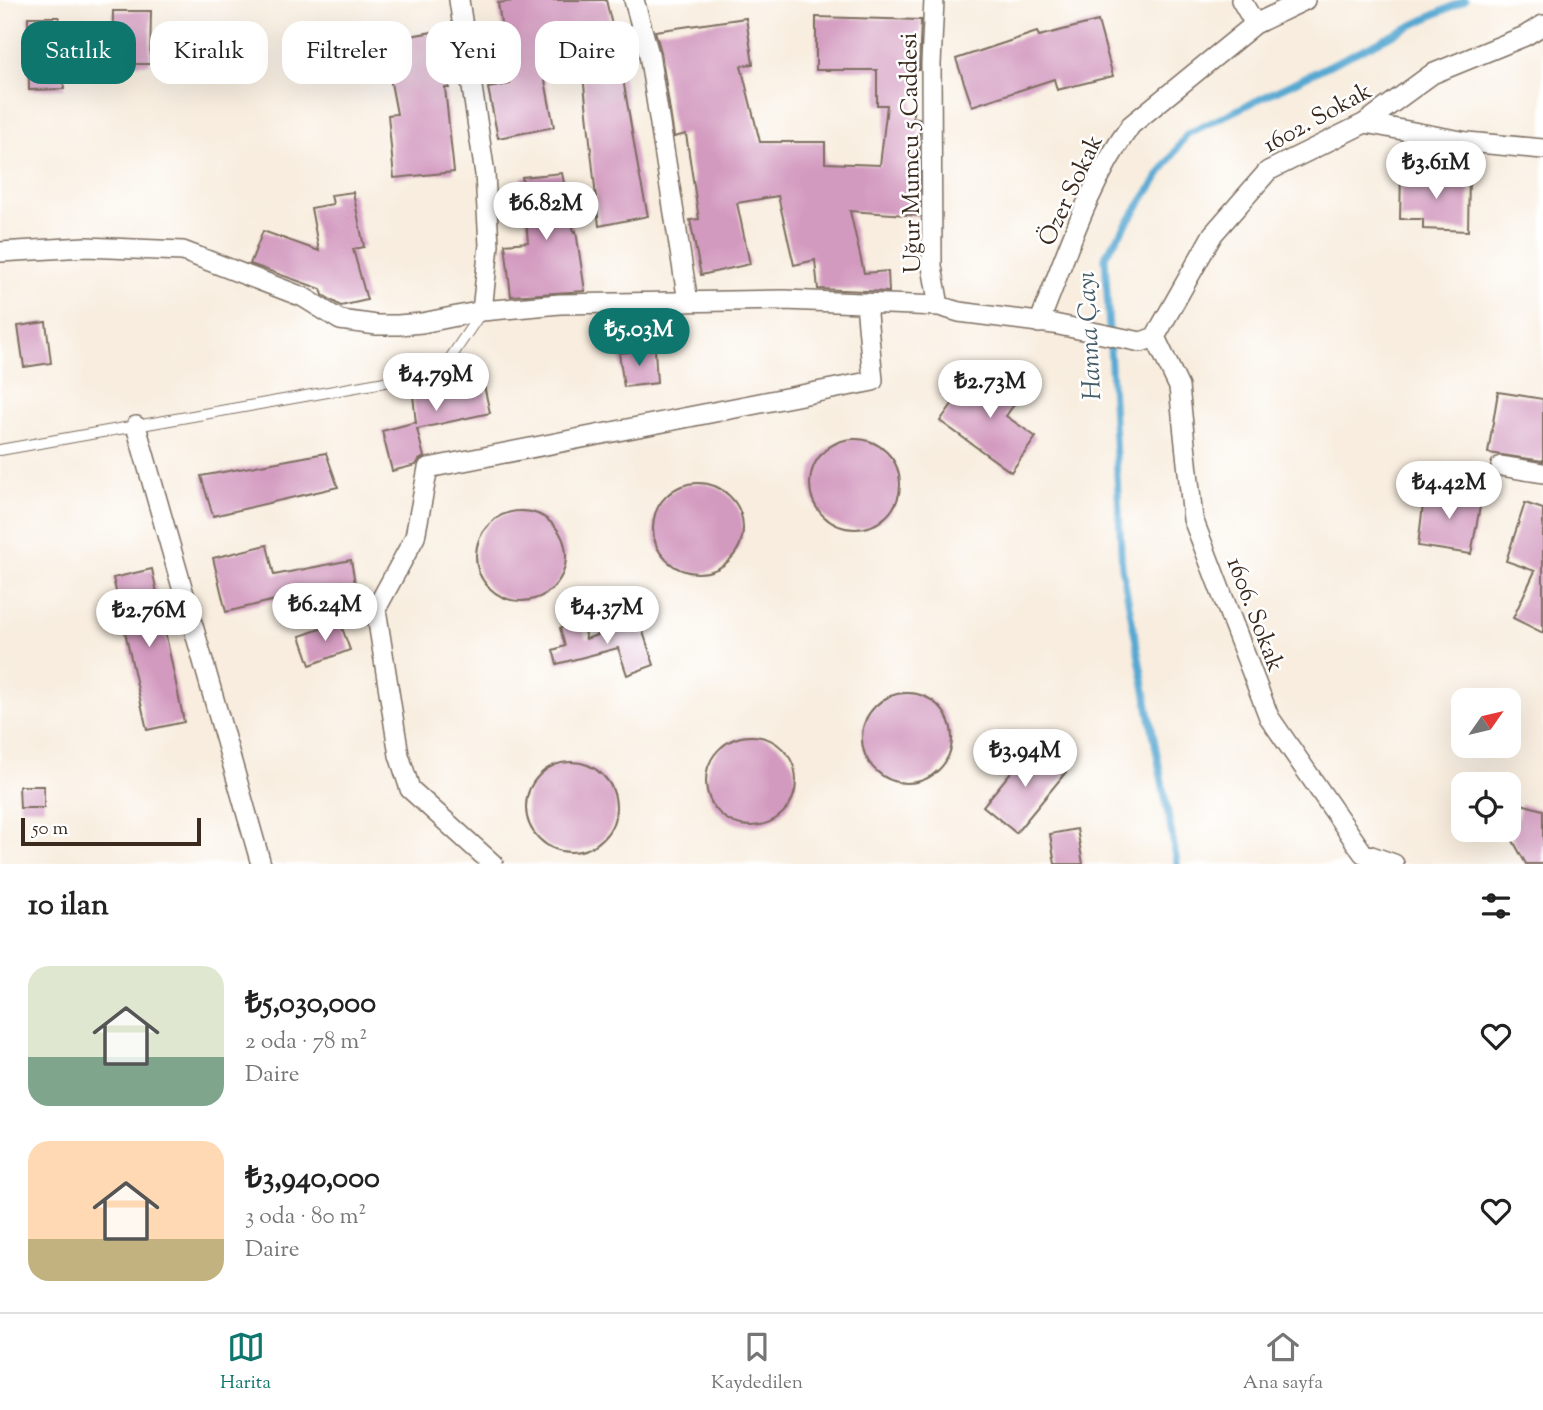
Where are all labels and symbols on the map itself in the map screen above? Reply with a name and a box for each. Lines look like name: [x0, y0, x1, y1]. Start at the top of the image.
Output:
street label: Uğur Mumcu 5 Caddesi: [893, 32, 931, 274]
street label: 1602. Sokak: [1257, 75, 1378, 163]
street label: Özer Sokak: [1031, 130, 1112, 252]
pin: ₺3.61M: [1379, 142, 1493, 201]
pin: ₺6.82M: [489, 182, 603, 242]
water label: Hanna Çayı: [1069, 271, 1112, 401]
pin: ₺5.03M: [582, 308, 696, 368]
pin: ₺4.79M: [379, 354, 493, 413]
pin: ₺2.73M: [933, 360, 1047, 420]
pin: ₺4.42M: [1392, 462, 1506, 521]
street label: 1606. Sokak: [1217, 553, 1291, 677]
pin: ₺6.24M: [268, 584, 382, 643]
pin: ₺4.37M: [550, 586, 664, 646]
pin: ₺2.76M: [92, 590, 206, 649]
north arrow: [1451, 688, 1521, 758]
pin: ₺3.94M: [968, 730, 1082, 789]
scale bar: [21, 815, 201, 847]

